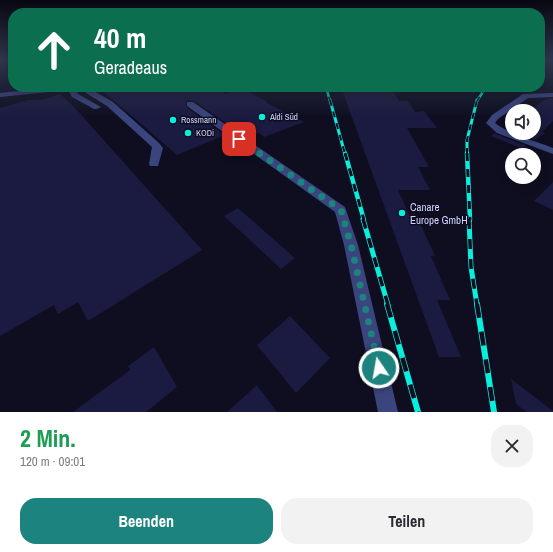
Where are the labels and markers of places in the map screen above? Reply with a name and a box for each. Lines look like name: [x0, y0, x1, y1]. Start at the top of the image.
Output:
place label: Aldi Süd: [269, 111, 298, 123]
marker: Aldi Süd: [257, 112, 267, 122]
place label: Rossmann: [181, 114, 216, 126]
marker: Rossmann: [168, 115, 178, 125]
pin: [222, 122, 256, 156]
place label: KODi: [196, 127, 214, 139]
marker: KODi: [183, 128, 193, 138]
place label: Canare Europe GmbH: [410, 200, 468, 227]
marker: Canare Europe GmbH: [397, 208, 407, 218]

